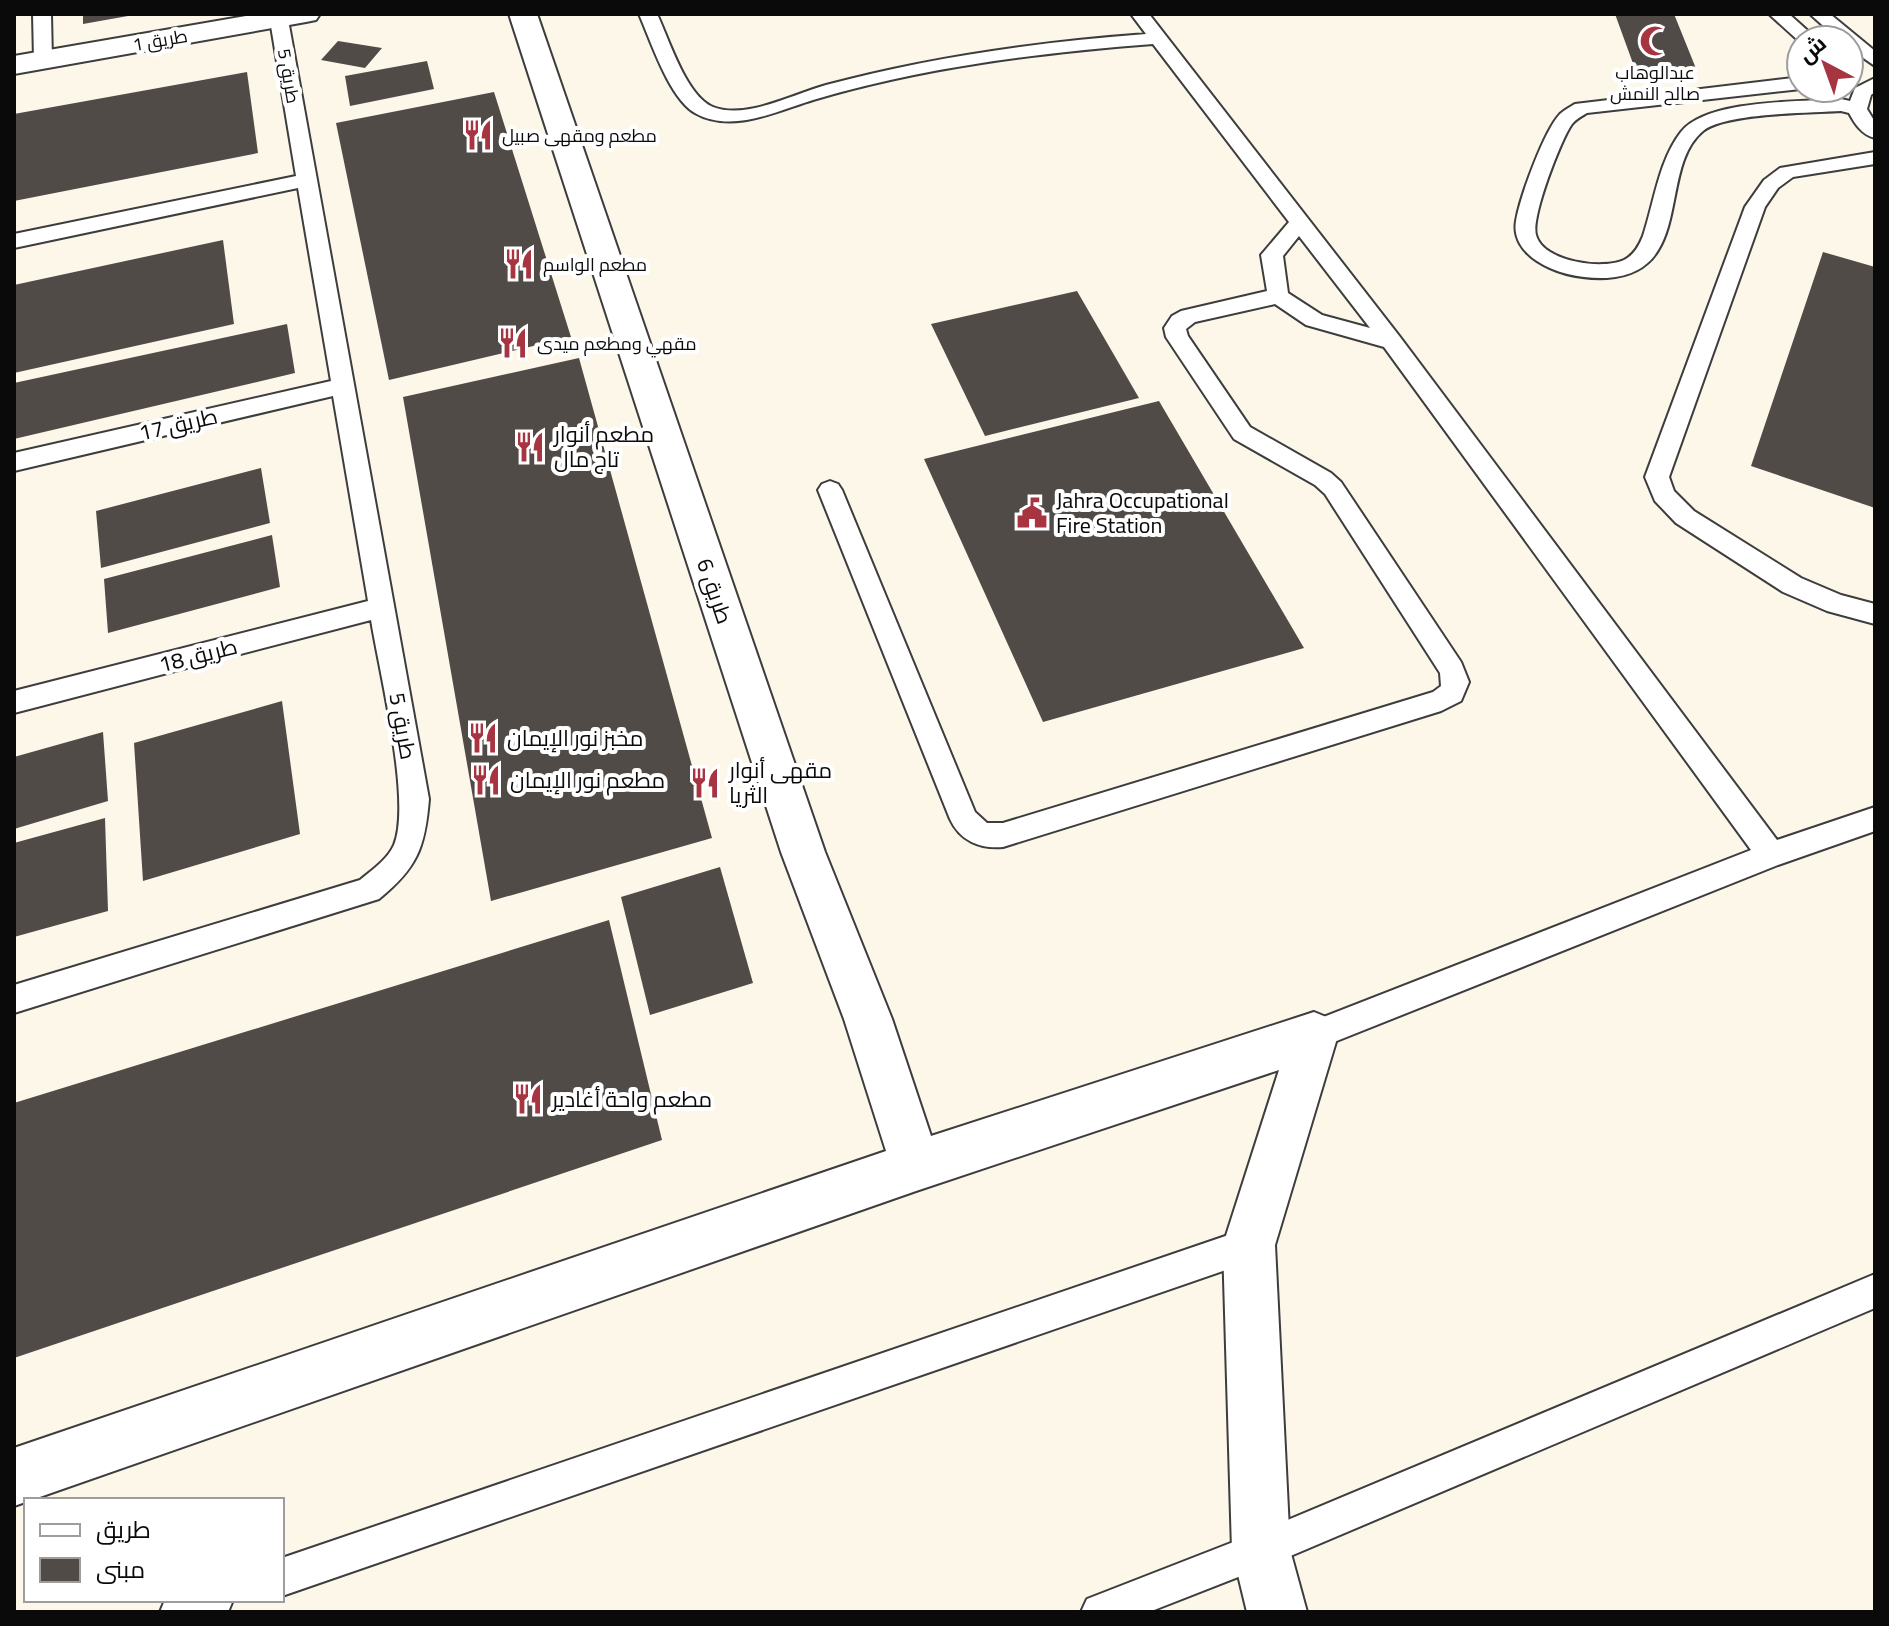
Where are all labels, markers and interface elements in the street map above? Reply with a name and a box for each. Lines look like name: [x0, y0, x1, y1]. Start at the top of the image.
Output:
street label: طريق 1: [130, 19, 190, 61]
mosque icon: عبدالوهاب صالح النمش: [1638, 24, 1672, 58]
north arrow: [1785, 24, 1865, 104]
text: ش: [1787, 24, 1836, 74]
street label: طريق 5: [268, 46, 310, 106]
place label: عبدالوهاب صالح النمش: [1610, 56, 1700, 110]
restaurant icon: مطعم ومقهى صبيل: [461, 118, 495, 152]
place label: مطعم ومقهى صبيل: [502, 119, 657, 152]
restaurant icon: مطعم الواسم: [502, 247, 536, 281]
place label: مطعم الواسم: [543, 248, 647, 281]
restaurant icon: مقهي ومطعم ميدى: [496, 326, 530, 360]
place label: مقهي ومطعم ميدى: [537, 327, 697, 360]
street label: طريق 17: [134, 395, 222, 453]
place label: مطعم أنوار تاج مال: [552, 413, 654, 480]
restaurant icon: مطعم أنوار تاج مال: [513, 430, 547, 464]
place label: Jahra Occupational Fire Station: [1056, 479, 1229, 546]
public building icon: Jahra Occupational Fire Station: [1015, 496, 1049, 530]
street label: طريق 6: [684, 552, 746, 630]
street label: طريق 18: [154, 625, 242, 685]
street label: طريق 5: [376, 689, 430, 763]
place label: مخبز نور الإيمان: [507, 717, 643, 759]
restaurant icon: مخبز نور الإيمان: [466, 721, 500, 755]
place label: مقهى أنوار الثريا: [727, 749, 832, 816]
place label: مطعم نور الإيمان: [510, 759, 665, 801]
restaurant icon: مطعم نور الإيمان: [469, 763, 503, 797]
restaurant icon: مقهى أنوار الثريا: [688, 766, 722, 800]
place label: مطعم واحة أغادير: [550, 1078, 712, 1120]
restaurant icon: مطعم واحة أغادير: [511, 1082, 545, 1116]
legend: [24, 1498, 284, 1602]
text: طريق: [96, 1507, 151, 1552]
text: مبنى: [96, 1547, 145, 1592]

